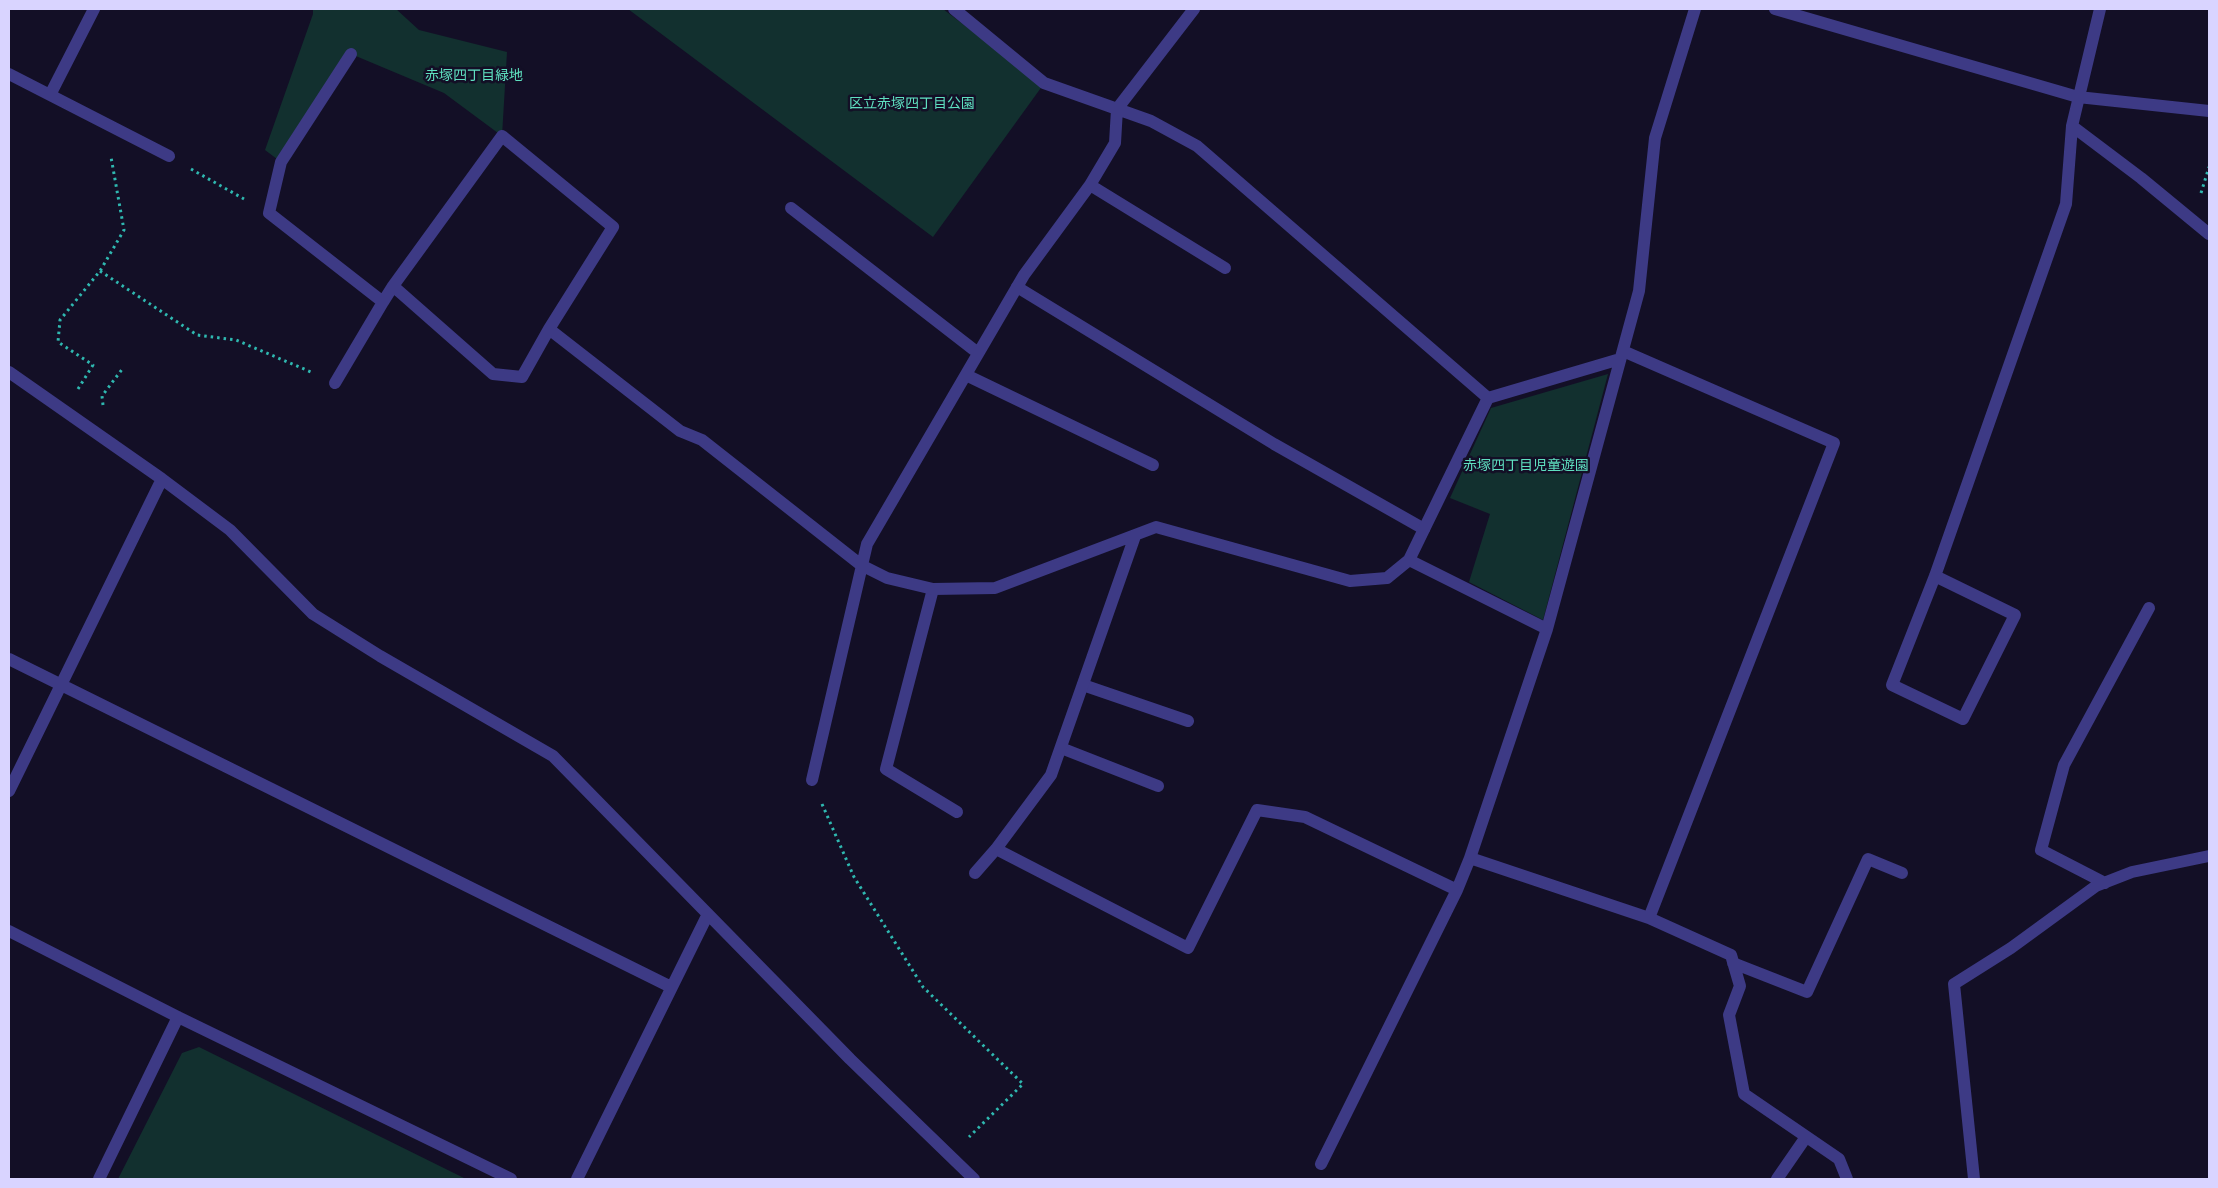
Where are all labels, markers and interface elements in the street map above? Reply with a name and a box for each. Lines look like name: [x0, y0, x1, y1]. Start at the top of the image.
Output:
park label: 赤塚四丁目緑地: [425, 68, 523, 84]
park label: 区立赤塚四丁目公園: [849, 96, 975, 112]
park label: 赤塚四丁目児童遊園: [1463, 458, 1589, 474]

